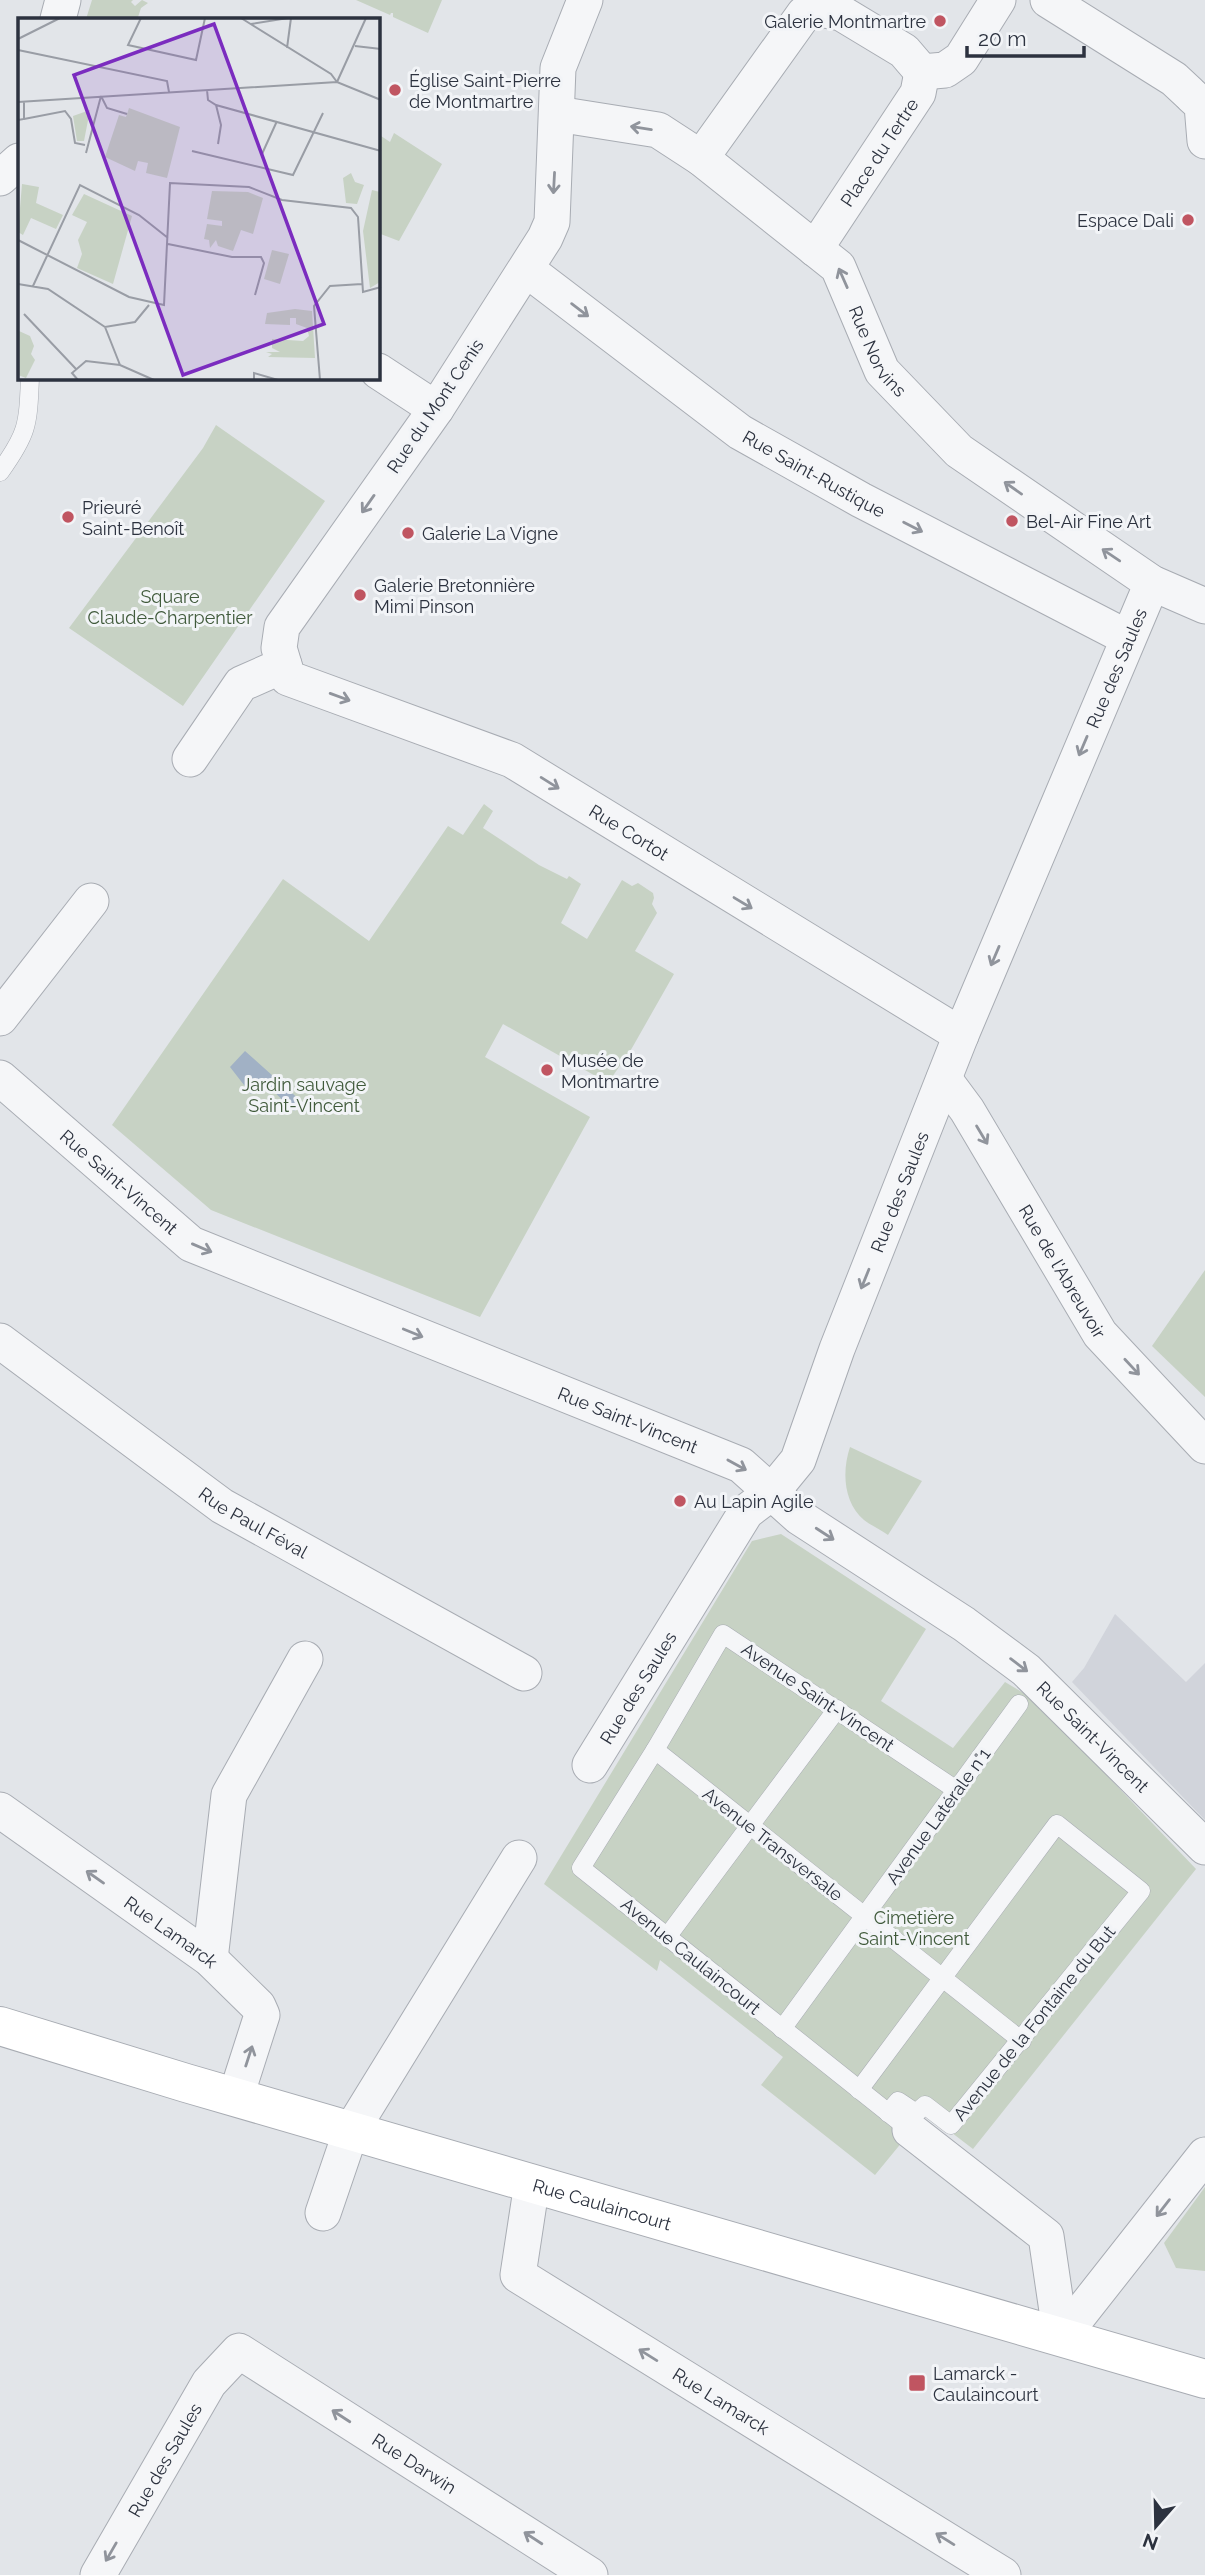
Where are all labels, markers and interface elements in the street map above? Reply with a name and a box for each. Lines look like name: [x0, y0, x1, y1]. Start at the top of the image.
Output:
place label: Galerie Montmartre: [764, 11, 926, 32]
marker: Galerie Montmartre: [932, 13, 948, 29]
scale bar: [967, 14, 1084, 58]
inset map: [18, 18, 380, 380]
text: 20 m: [978, 26, 1026, 51]
place label: Église Saint-Pierre de Montmartre: [409, 69, 561, 112]
marker: Église Saint-Pierre de Montmartre: [387, 82, 403, 98]
street label: Place du Tertre: [836, 94, 922, 210]
one-way arrow: [630, 121, 653, 134]
one-way arrow: [547, 171, 560, 193]
place label: Espace Dali: [1077, 210, 1174, 231]
marker: Espace Dali: [1180, 212, 1196, 228]
one-way arrow: [836, 268, 849, 290]
one-way arrow: [571, 302, 589, 317]
street label: Rue Norvins: [845, 302, 911, 401]
street label: Rue du Mont Cenis: [382, 335, 488, 477]
street label: Rue Saint-Rustique: [739, 425, 889, 521]
one-way arrow: [1004, 481, 1023, 495]
one-way arrow: [361, 494, 376, 513]
place label: Prieuré Saint-Benoît: [82, 497, 184, 539]
marker: Prieuré Saint-Benoît: [60, 509, 76, 525]
place label: Bel-Air Fine Art: [1026, 511, 1151, 532]
marker: Bel-Air Fine Art: [1004, 513, 1020, 529]
one-way arrow: [903, 520, 923, 534]
place label: Galerie La Vigne: [422, 523, 559, 544]
marker: Galerie La Vigne: [400, 525, 416, 541]
one-way arrow: [1101, 548, 1121, 562]
place label: Galerie Bretonnière Mimi Pinson: [374, 575, 535, 617]
park label: Square Claude-Charpentier: [88, 586, 253, 628]
marker: Galerie Bretonnière Mimi Pinson: [352, 587, 368, 603]
street label: Rue des Saules: [1081, 605, 1151, 731]
one-way arrow: [329, 691, 351, 704]
one-way arrow: [1075, 735, 1088, 756]
one-way arrow: [539, 777, 559, 791]
street label: Rue Cortot: [586, 800, 673, 864]
one-way arrow: [733, 897, 753, 911]
one-way arrow: [987, 944, 1000, 966]
place label: Musée de Montmartre: [561, 1050, 660, 1092]
marker: Musée de Montmartre: [539, 1062, 555, 1078]
park label: Jardin sauvage Saint-Vincent: [242, 1074, 367, 1116]
street label: Rue Saint-Vincent: [56, 1125, 182, 1238]
one-way arrow: [976, 1125, 990, 1145]
street label: Rue des Saules: [866, 1128, 933, 1255]
street label: Rue de l'Abreuvoir: [1015, 1201, 1111, 1342]
one-way arrow: [191, 1242, 212, 1255]
one-way arrow: [858, 1267, 871, 1289]
one-way arrow: [401, 1327, 423, 1340]
one-way arrow: [1123, 1358, 1140, 1375]
street label: Rue Saint-Vincent: [555, 1382, 701, 1457]
one-way arrow: [726, 1458, 746, 1472]
street label: Rue Paul Féval: [195, 1482, 312, 1562]
place label: Au Lapin Agile: [694, 1491, 814, 1512]
marker: Au Lapin Agile: [672, 1493, 688, 1509]
one-way arrow: [815, 1527, 834, 1542]
street label: Rue des Saules: [595, 1627, 681, 1748]
street label: Avenue Saint-Vincent: [738, 1638, 898, 1756]
one-way arrow: [1009, 1657, 1027, 1672]
street label: Rue Saint-Vincent: [1033, 1677, 1154, 1796]
street label: Avenue Latérale n°1: [881, 1743, 995, 1888]
street label: Avenue Transversale: [699, 1783, 847, 1905]
one-way arrow: [86, 1870, 105, 1884]
street label: Rue Lamarck: [120, 1891, 223, 1972]
street label: Avenue Caulaincourt: [617, 1893, 765, 2019]
park label: Cimetière Saint-Vincent: [858, 1907, 970, 1949]
street label: Avenue de la Fontaine du But: [949, 1921, 1119, 2125]
one-way arrow: [244, 2045, 256, 2067]
street label: Rue Caulaincourt: [531, 2174, 674, 2234]
one-way arrow: [1155, 2199, 1170, 2217]
one-way arrow: [638, 2348, 658, 2362]
street label: Rue Lamarck: [669, 2363, 774, 2439]
place label: Lamarck - Caulaincourt: [933, 2363, 1039, 2405]
marker: Lamarck - Caulaincourt: [907, 2373, 927, 2393]
street label: Rue des Saules: [123, 2399, 206, 2521]
one-way arrow: [331, 2409, 351, 2423]
street label: Rue Darwin: [369, 2429, 461, 2498]
north arrow: [1121, 2491, 1191, 2561]
text: N: [1140, 2529, 1161, 2555]
one-way arrow: [523, 2531, 543, 2545]
one-way arrow: [936, 2532, 956, 2546]
one-way arrow: [104, 2542, 118, 2562]

